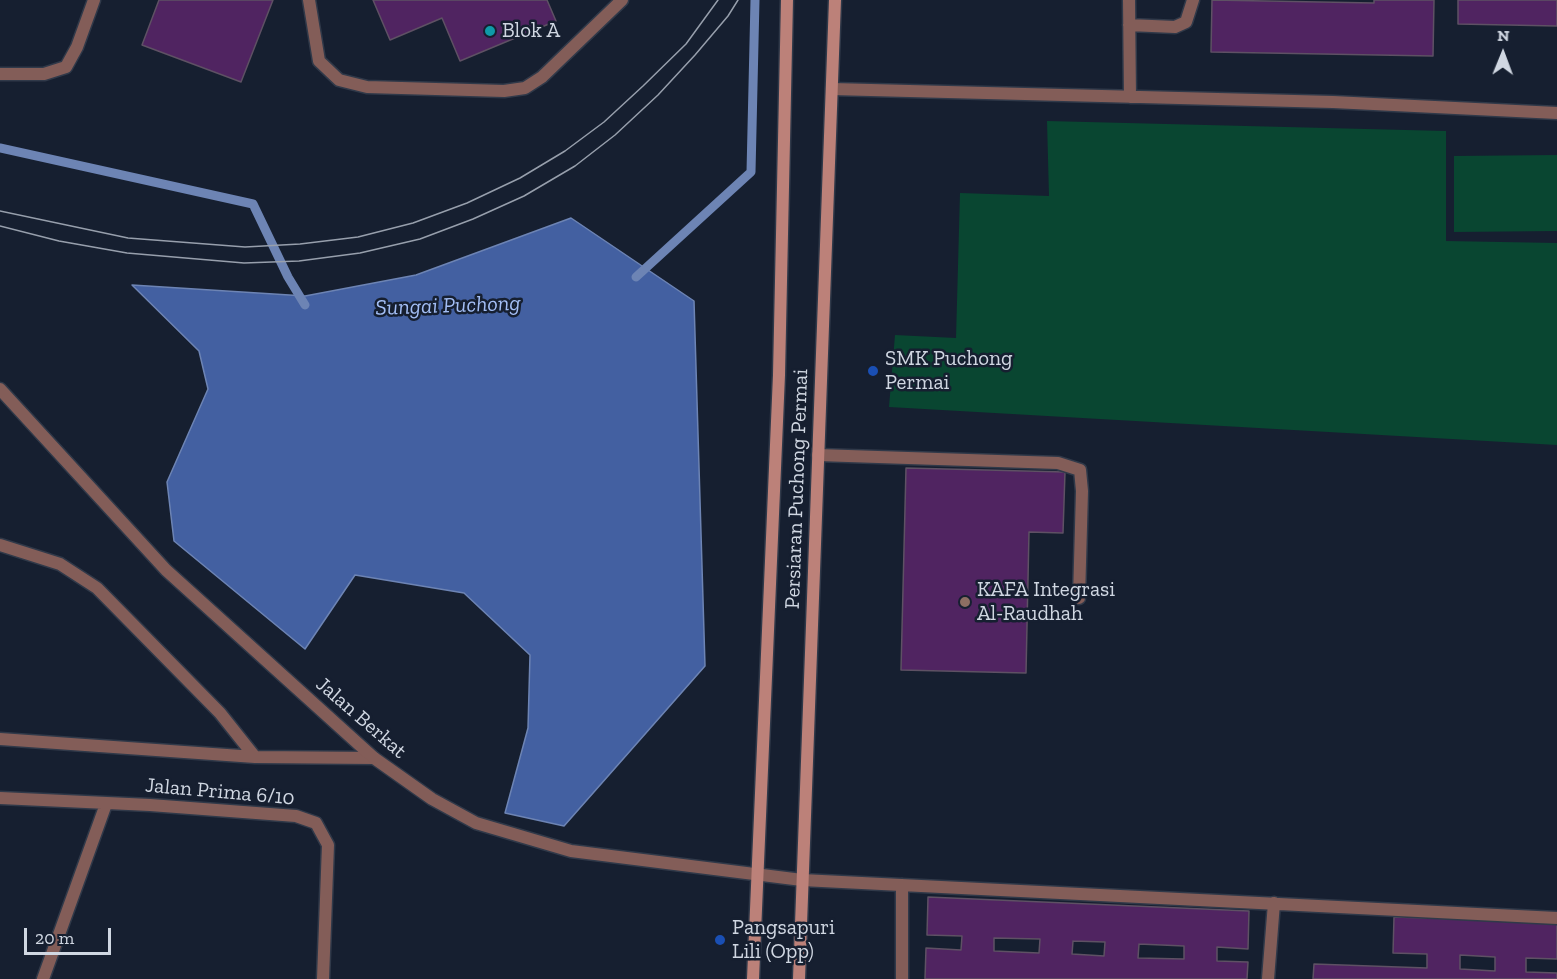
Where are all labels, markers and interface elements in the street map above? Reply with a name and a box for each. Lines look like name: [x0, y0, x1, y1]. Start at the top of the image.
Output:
place label: Blok A: [502, 18, 560, 44]
marker: Blok A: [483, 24, 497, 38]
north arrow: [1473, 24, 1533, 84]
text: N: [1497, 26, 1510, 45]
water label: Sungai Puchong: [375, 290, 521, 322]
place label: SMK Puchong Permai: [885, 346, 1013, 396]
marker: SMK Puchong Permai: [866, 364, 880, 378]
street label: Persiaran Puchong Permai: [780, 369, 814, 609]
place label: KAFA Integrasi Al-Raudhah: [977, 577, 1115, 627]
marker: KAFA Integrasi Al-Raudhah: [958, 595, 972, 609]
street label: Jalan Berkat: [311, 672, 411, 764]
street label: Jalan Prima 6/10: [144, 773, 296, 811]
place label: Pangsapuri Lili (Opp): [732, 915, 835, 965]
scale bar: [27, 916, 114, 954]
text: 20 m: [35, 927, 74, 949]
marker: Pangsapuri Lili (Opp): [713, 933, 727, 947]

